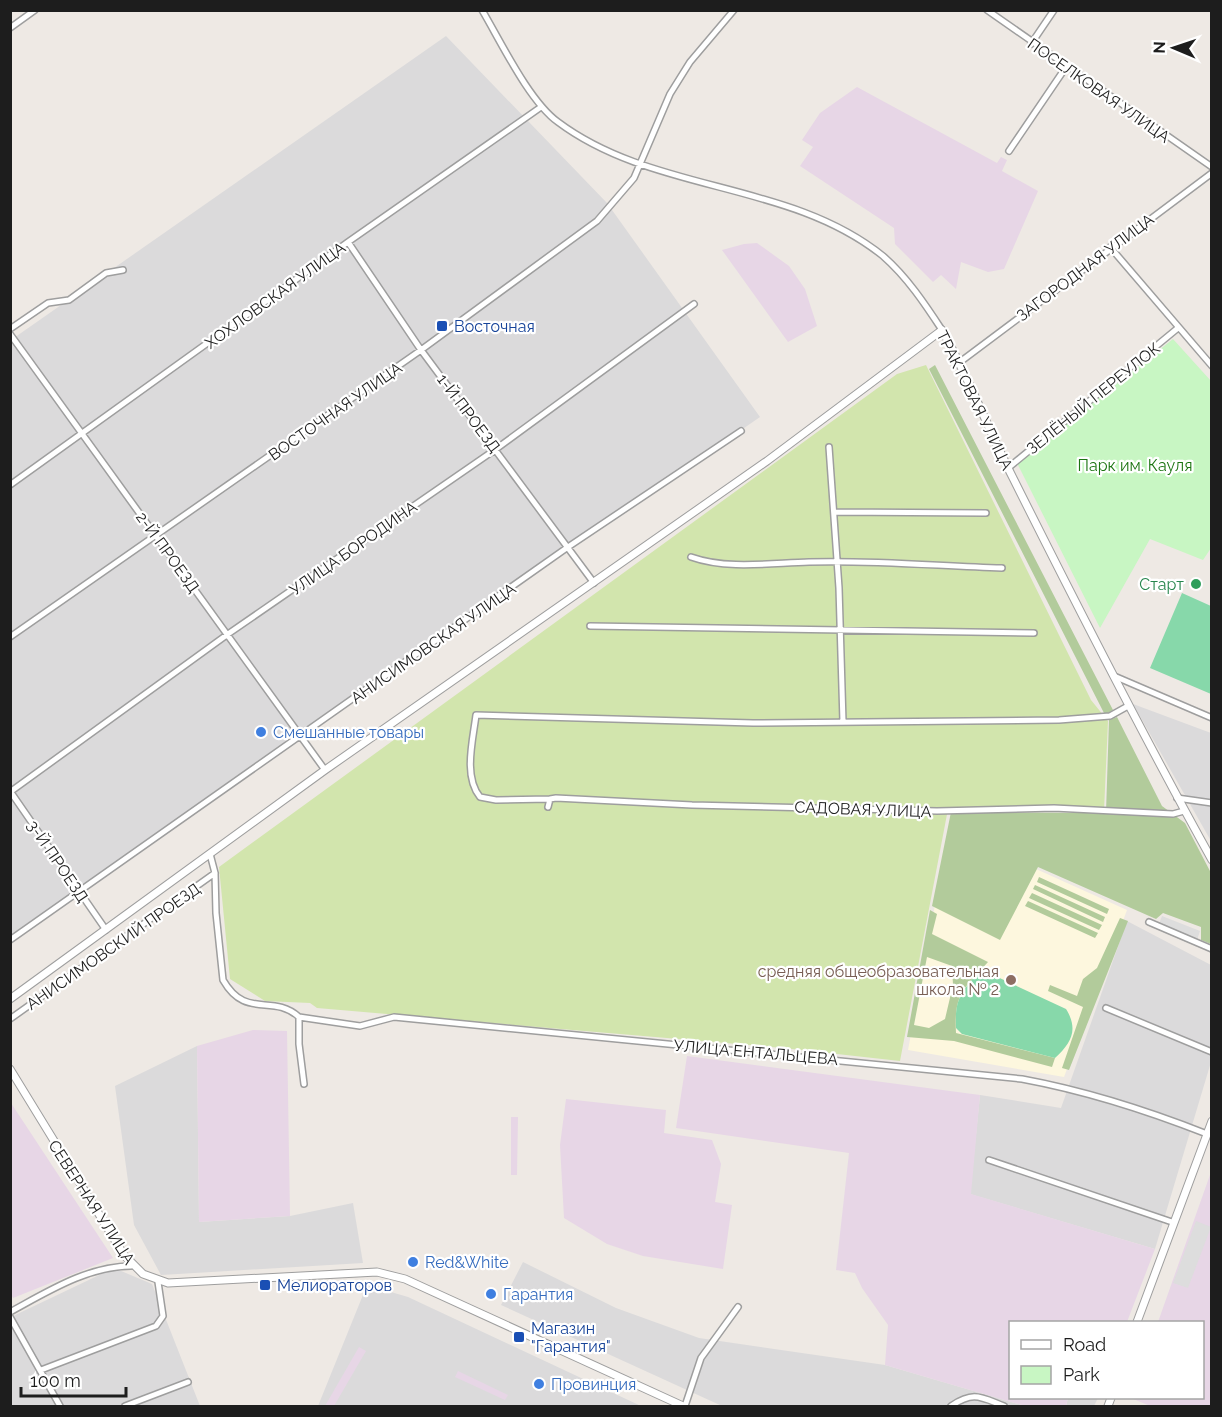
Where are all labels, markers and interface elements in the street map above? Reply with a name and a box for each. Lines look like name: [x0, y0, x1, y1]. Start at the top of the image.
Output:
north arrow: [1144, 18, 1204, 78]
street label: ПОСЕЛКОВАЯ УЛИЦА: [1024, 34, 1174, 147]
text: N: [1150, 41, 1169, 54]
street label: ЗАГОРОДНАЯ УЛИЦА: [1013, 210, 1158, 325]
street label: ХОХЛОВСКАЯ УЛИЦА: [201, 238, 349, 353]
place label: Восточная: [454, 317, 535, 336]
marker: Восточная: [435, 319, 449, 333]
street label: ТРАКТОВАЯ УЛИЦА: [932, 327, 1017, 473]
street label: ЗЕЛЁНЫЙ ПЕРЕУЛОК: [1022, 338, 1164, 458]
street label: ВОСТОЧНАЯ УЛИЦА: [265, 358, 406, 465]
street label: 1-Й ПРОЕЗД: [433, 370, 504, 456]
park label: Парк им. Кауля: [1078, 456, 1192, 475]
street label: УЛИЦА БОРОДИНА: [286, 497, 421, 599]
street label: 2-Й ПРОЕЗД: [132, 508, 203, 596]
place label: Старт: [1139, 575, 1184, 594]
marker: Старт: [1189, 577, 1203, 591]
street label: АНИСИМОВСКАЯ УЛИЦА: [347, 579, 520, 708]
place label: Смешанные товары: [273, 723, 424, 742]
marker: Смешанные товары: [254, 725, 268, 739]
street label: САДОВАЯ УЛИЦА: [794, 798, 932, 821]
street label: 3-Й ПРОЕЗД: [23, 817, 92, 906]
street label: АНИСИМОВСКИЙ ПРОЕЗД: [23, 879, 204, 1014]
place label: средняя общеобразовательная школа № 2: [758, 962, 999, 999]
marker: средняя общеобразовательная школа № 2: [1004, 973, 1018, 987]
street label: УЛИЦА ЕНТАЛЬЦЕВА: [673, 1036, 839, 1069]
street label: СЕВЕРНАЯ УЛИЦА: [44, 1137, 139, 1268]
place label: Red&White: [425, 1253, 509, 1272]
marker: Red&White: [406, 1255, 420, 1269]
place label: Мелиораторов: [277, 1276, 392, 1295]
marker: Мелиораторов: [258, 1278, 272, 1292]
place label: Гарантия: [503, 1285, 573, 1304]
marker: Гарантия: [484, 1287, 498, 1301]
place label: Магазин "Гарантия": [531, 1319, 611, 1356]
legend: [1009, 1321, 1204, 1399]
marker: Магазин "Гарантия": [512, 1330, 526, 1344]
text: Road: [1063, 1334, 1106, 1355]
scale bar: [21, 1360, 126, 1398]
text: Park: [1063, 1364, 1100, 1385]
text: 100 m: [30, 1370, 81, 1391]
place label: Провинция: [551, 1375, 636, 1394]
marker: Провинция: [532, 1377, 546, 1391]

